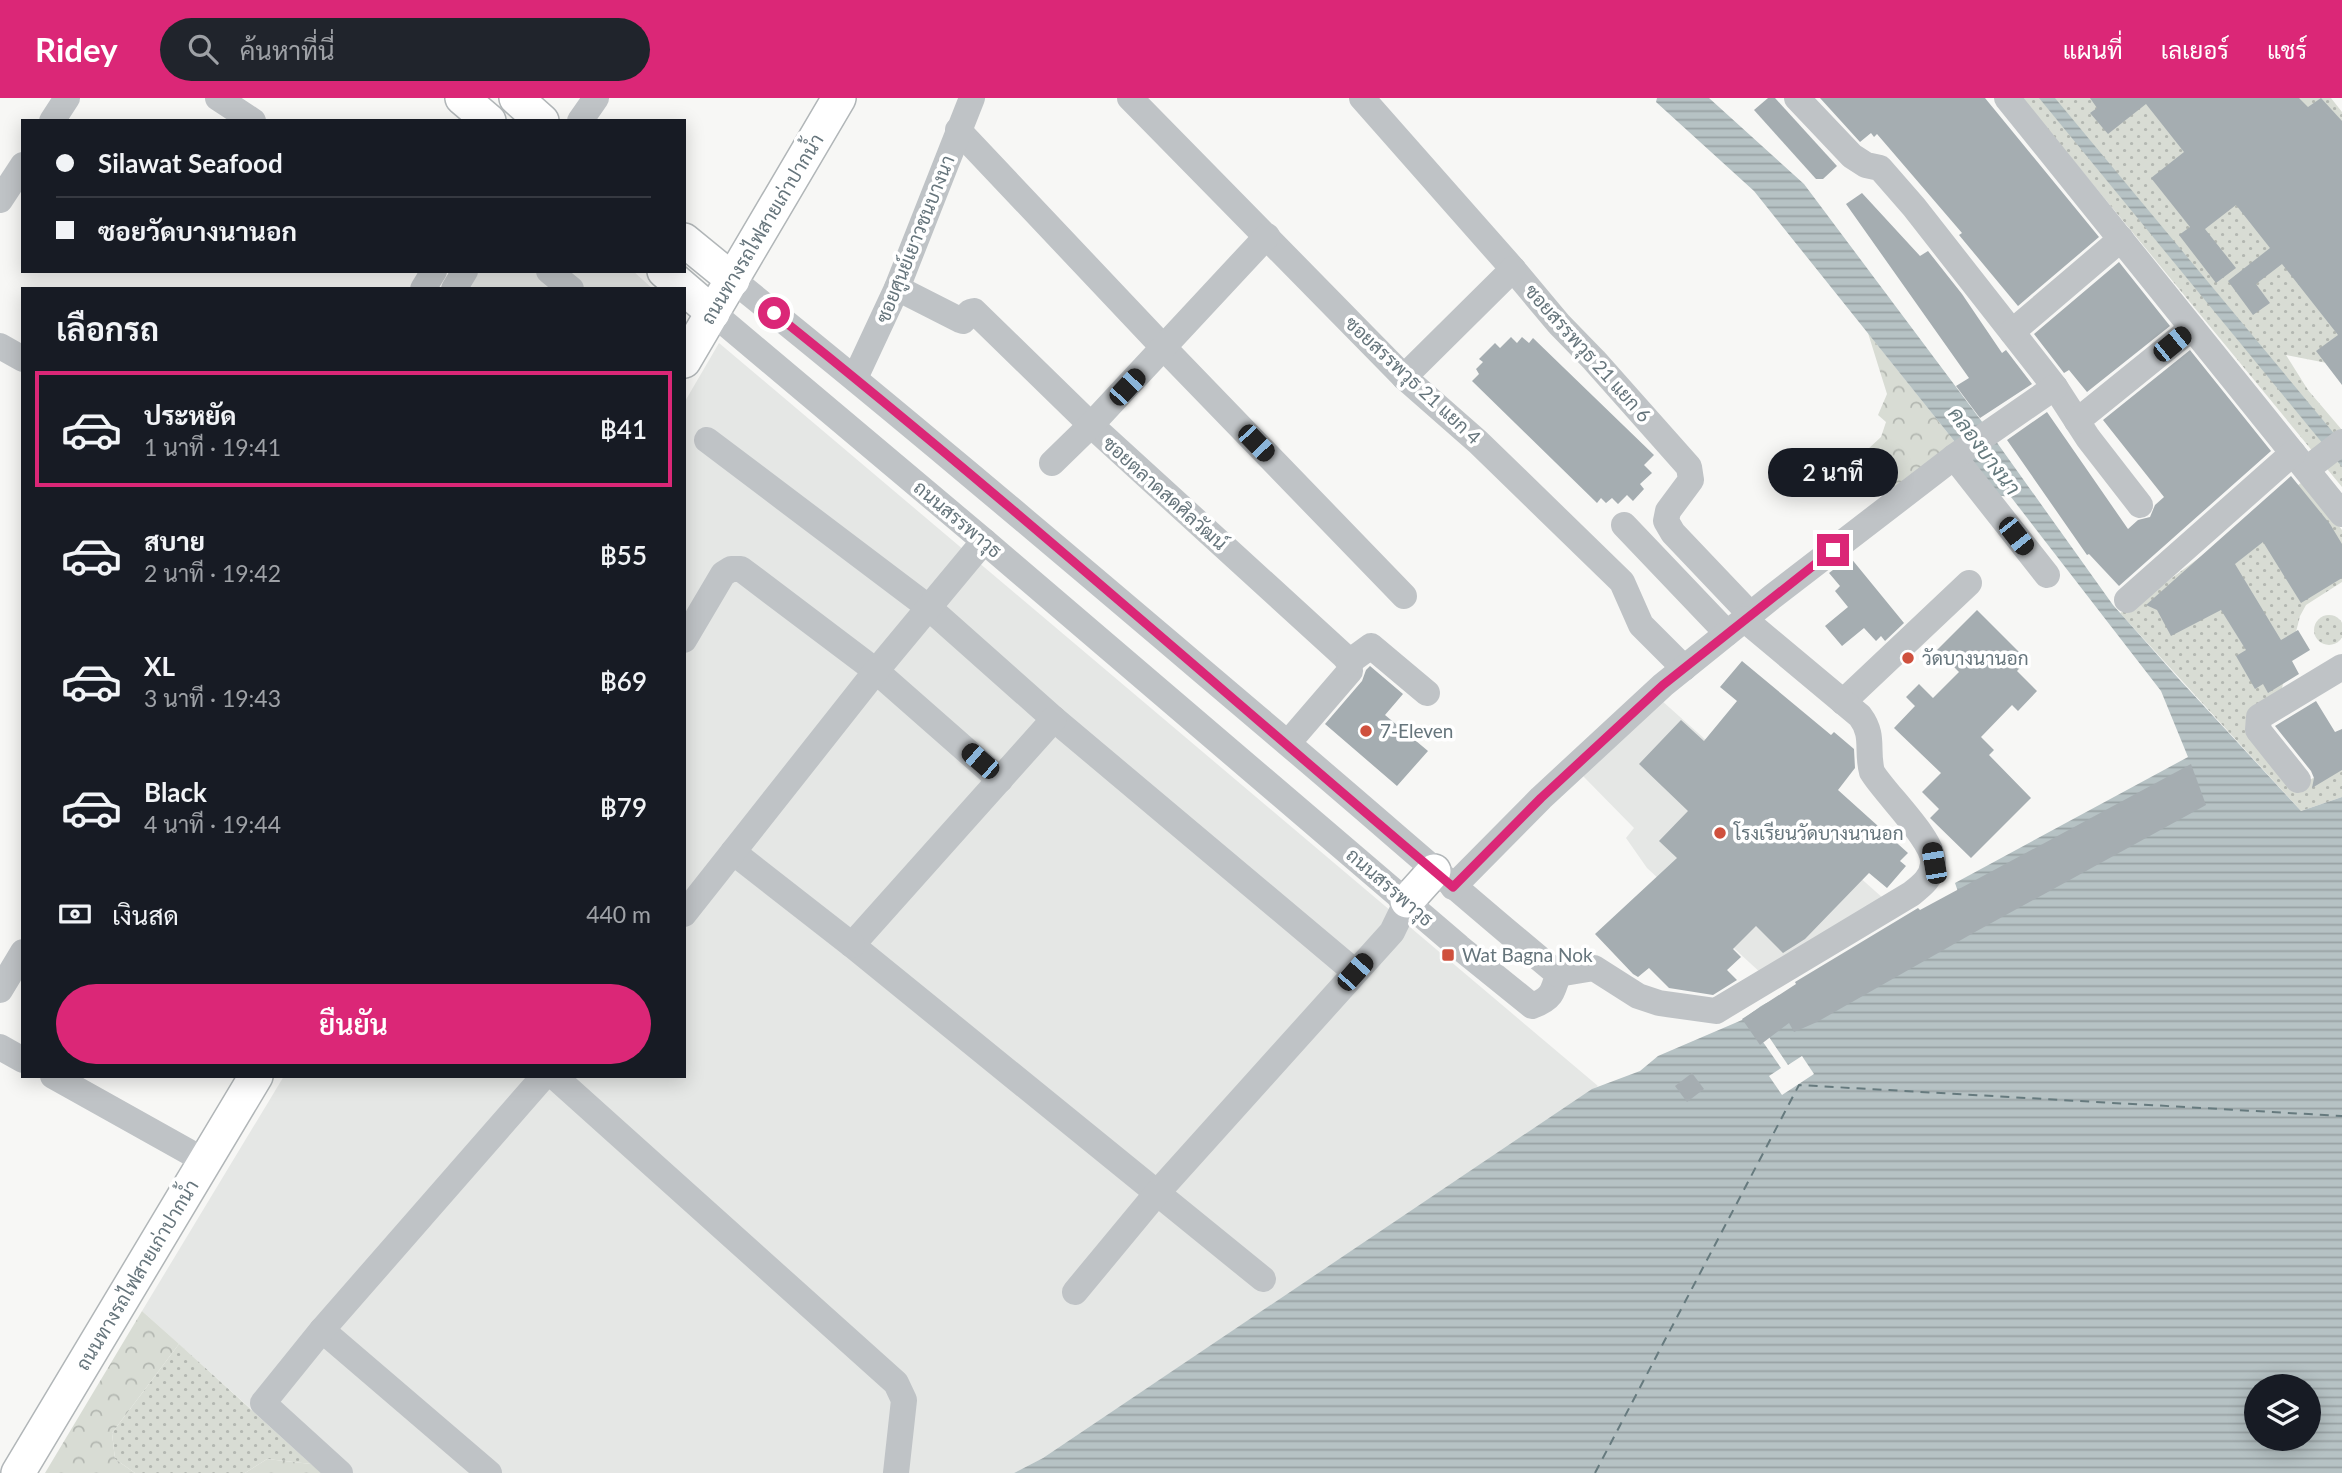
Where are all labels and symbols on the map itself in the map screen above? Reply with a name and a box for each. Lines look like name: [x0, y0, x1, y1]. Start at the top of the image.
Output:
street label: ถนนทางรถไฟสายเก่าปากน้ำ: [693, 128, 828, 328]
street label: ซอยศูนย์เยาวชนบางนา: [870, 152, 961, 327]
street label: ซอยสรรพวุธ 21 แยก 6: [1519, 279, 1656, 428]
route start: [758, 297, 790, 329]
street label: ซอยสรรพวุธ 21 แยก 4: [1339, 311, 1486, 450]
car: [2150, 323, 2195, 365]
car: [1105, 364, 1150, 410]
water label: คลองบางนา: [1944, 401, 2026, 499]
car: [1234, 421, 1279, 465]
street label: ซอยตลาดสดศิลวัฒน์: [1099, 431, 1232, 554]
callout: 2 นาที: [1768, 448, 1898, 498]
street label: ถนนสรรพาวุธ: [908, 475, 1007, 564]
car: [1995, 513, 2038, 559]
route end: [1817, 534, 1849, 566]
place label: วัดบางนานอก: [1922, 646, 2029, 669]
marker: วัดบางนานอก: [1900, 650, 1916, 666]
place label: 7-Eleven: [1380, 719, 1453, 742]
marker: 7-Eleven: [1358, 723, 1374, 739]
car: [958, 739, 1003, 783]
place label: โรงเรียนวัดบางนานอก: [1733, 821, 1904, 844]
marker: โรงเรียนวัดบางนานอก: [1712, 825, 1728, 841]
car: [1921, 840, 1948, 886]
street label: ถนนสรรพาวุธ: [1341, 843, 1438, 932]
place label: Wat Bagna Nok: [1462, 943, 1593, 966]
marker: Wat Bagna Nok: [1440, 947, 1456, 963]
car: [1334, 949, 1377, 995]
street label: ถนนทางรถไฟสายเก่าปากน้ำ: [68, 1174, 203, 1374]

